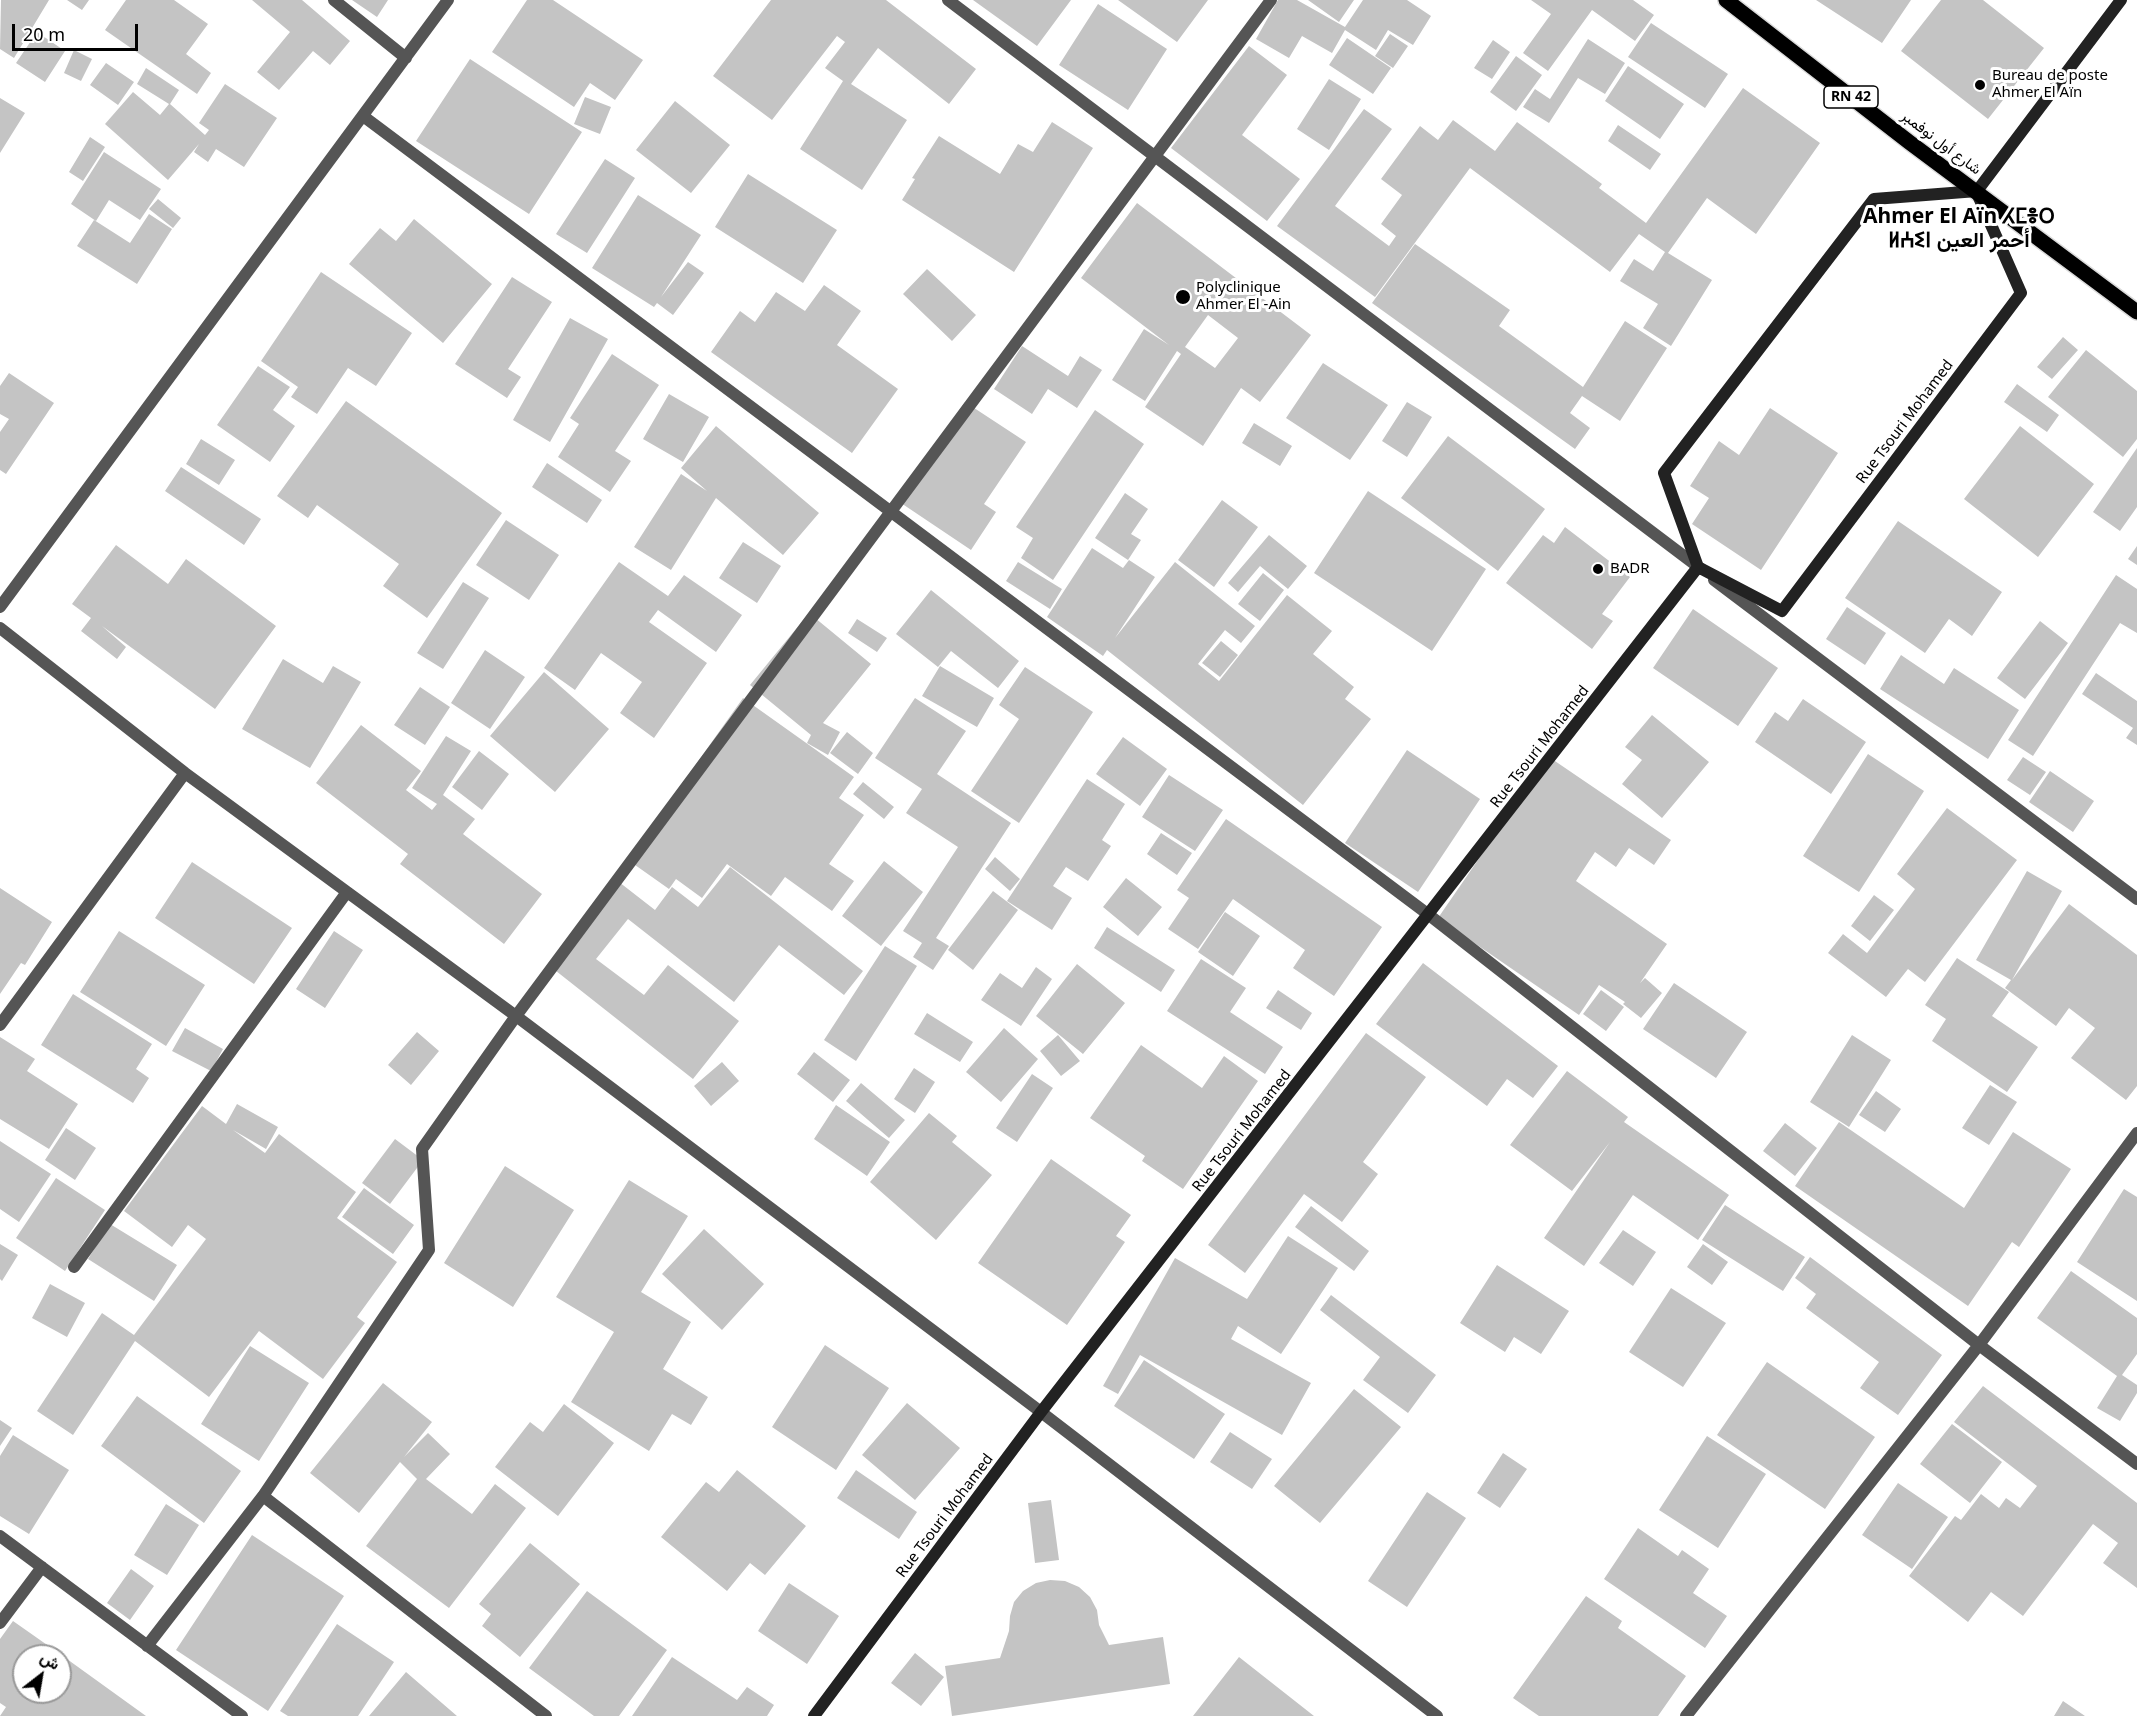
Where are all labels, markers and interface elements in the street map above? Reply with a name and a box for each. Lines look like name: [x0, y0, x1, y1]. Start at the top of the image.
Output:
scale bar: [15, 12, 141, 50]
text: 20 m: [23, 22, 65, 46]
place label: Bureau de poste Ahmer El Aïn: [1992, 67, 2108, 102]
marker: Bureau de poste Ahmer El Aïn: [1973, 78, 1987, 92]
road number: RN 42: [1824, 86, 1878, 108]
street label: شارع أول نوفمبر: [1898, 107, 1984, 179]
district label: Ahmer El Aïn ⵃⵎⴻⵔ ⵍⵄⵉⵏ أحمر العين: [1863, 204, 2055, 254]
place label: Polyclinique Ahmer El -Ain: [1196, 279, 1291, 314]
marker: Polyclinique Ahmer El -Ain: [1174, 288, 1192, 306]
street label: Rue Tsouri Mohamed: [1853, 357, 1957, 487]
place label: BADR: [1610, 560, 1650, 578]
marker: BADR: [1591, 562, 1605, 576]
street label: Rue Tsouri Mohamed: [1487, 682, 1593, 812]
street label: Rue Tsouri Mohamed: [1189, 1066, 1295, 1196]
street label: Rue Tsouri Mohamed: [893, 1451, 997, 1581]
north arrow: [12, 1644, 72, 1704]
text: ش: [36, 1646, 64, 1675]

